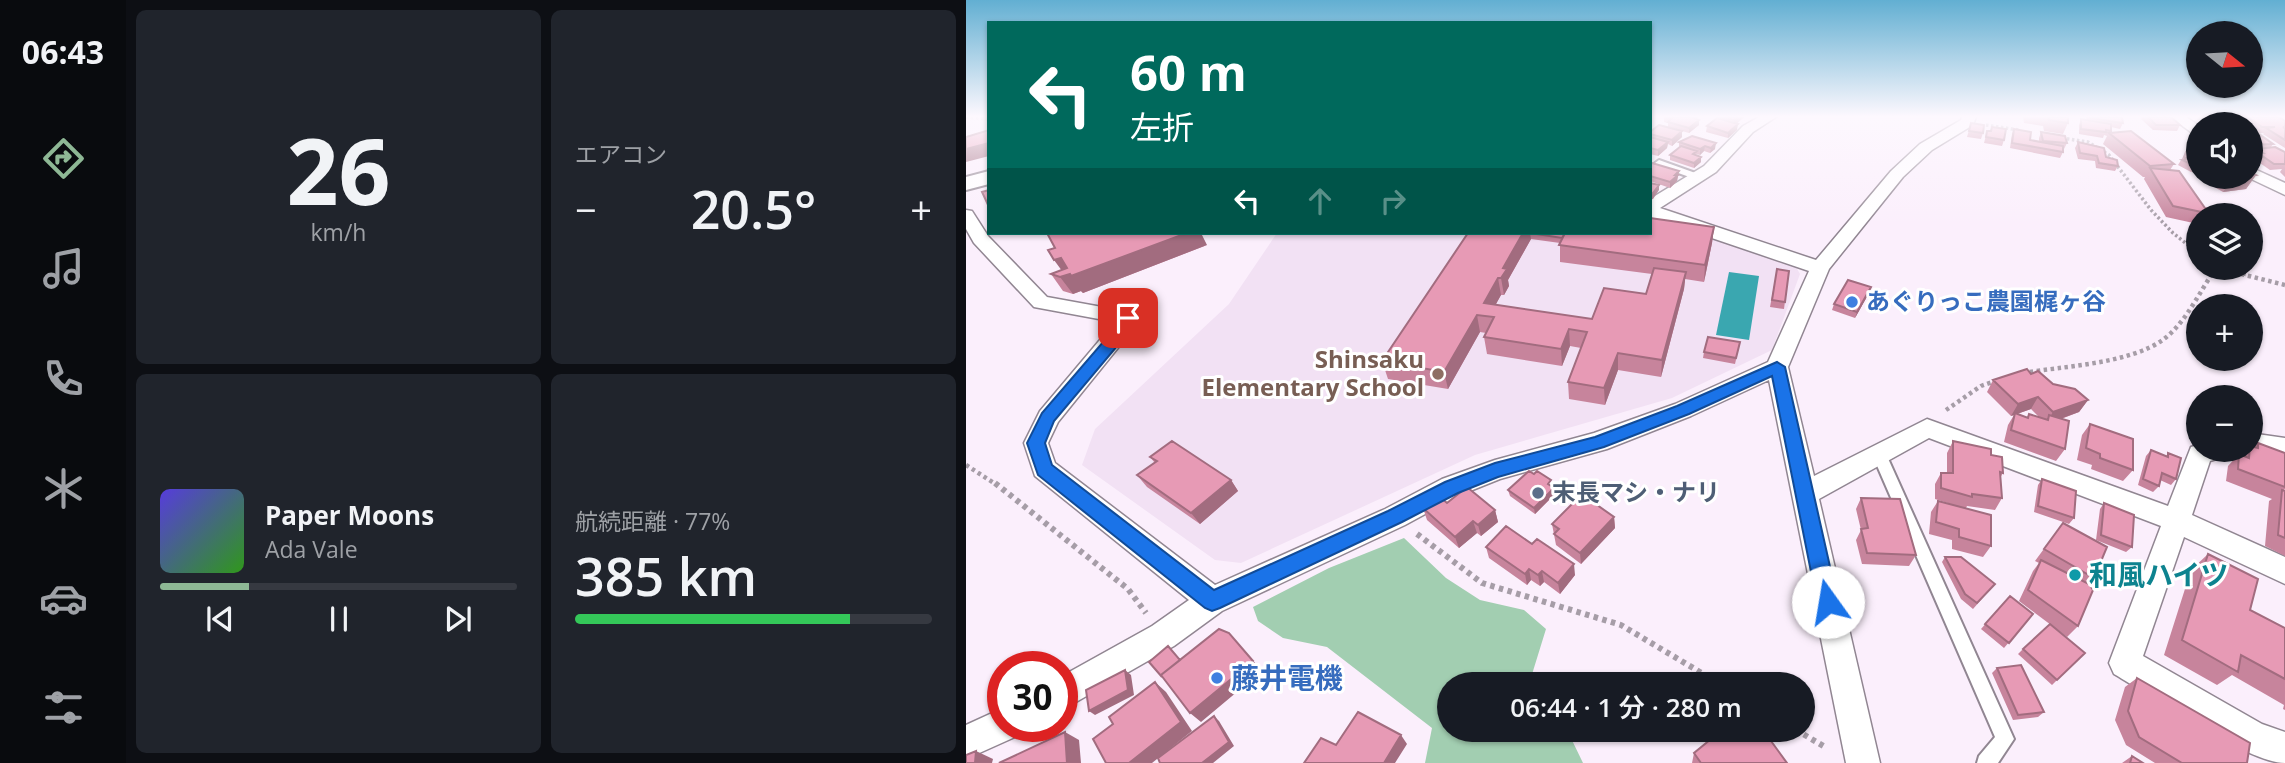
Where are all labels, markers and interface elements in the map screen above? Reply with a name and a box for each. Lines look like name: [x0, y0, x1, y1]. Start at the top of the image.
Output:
north arrow: [2186, 21, 2263, 98]
map controls: [2186, 21, 2263, 462]
text: 06:43: [22, 30, 104, 73]
text: 60 m: [1130, 39, 1247, 105]
icon: left: [1015, 49, 1106, 140]
text: 左折: [1130, 105, 1194, 148]
text: 26: [286, 108, 391, 232]
button: sound: [2186, 112, 2263, 189]
icon: directions: [39, 134, 88, 183]
text: エアコン: [575, 138, 667, 170]
text: 20.5°: [691, 173, 816, 244]
icon: left: [1228, 182, 1266, 220]
icon: ahead: [1301, 182, 1339, 220]
icon: right: [1374, 182, 1412, 220]
text: −: [575, 183, 597, 235]
text: +: [910, 183, 932, 235]
button: layers: [2186, 203, 2263, 280]
text: km/h: [311, 216, 366, 248]
icon: music: [39, 244, 88, 293]
place label: あぐりっこ農園梶ヶ谷: [1866, 284, 2106, 317]
pin: [1098, 288, 1158, 348]
marker: あぐりっこ農園梶ヶ谷: [1844, 294, 1860, 310]
button: +: [2186, 294, 2263, 371]
icon: arrive: [1109, 299, 1147, 337]
place label: Shinsaku Elementary School: [1201, 342, 1424, 403]
icon: phone: [39, 354, 88, 403]
marker: Shinsaku Elementary School: [1430, 366, 1446, 382]
button: −: [2186, 385, 2263, 462]
icon: climate: [39, 464, 88, 513]
place label: 末長マシ・ナリ: [1552, 475, 1720, 508]
marker: 末長マシ・ナリ: [1530, 485, 1546, 501]
text: Paper Moons: [265, 497, 434, 533]
text: 航続距離 · 77%: [575, 505, 730, 537]
text: Ada Vale: [265, 533, 358, 565]
text: 385 km: [575, 540, 757, 611]
place label: 和風ハイツ: [2089, 555, 2228, 593]
position arrow: [1791, 565, 1865, 639]
marker: 和風ハイツ: [2067, 567, 2083, 583]
icon: car: [39, 574, 88, 623]
icon: previous: [201, 600, 239, 638]
icon: pause: [320, 600, 358, 638]
icon: next: [439, 600, 477, 638]
speed limit sign: 30: [987, 651, 1078, 742]
place label: 藤井電機: [1231, 658, 1343, 696]
marker: 藤井電機: [1209, 670, 1225, 686]
icon: filters: [39, 683, 88, 732]
text: 06:44 · 1 分 · 280 m: [1510, 689, 1742, 725]

